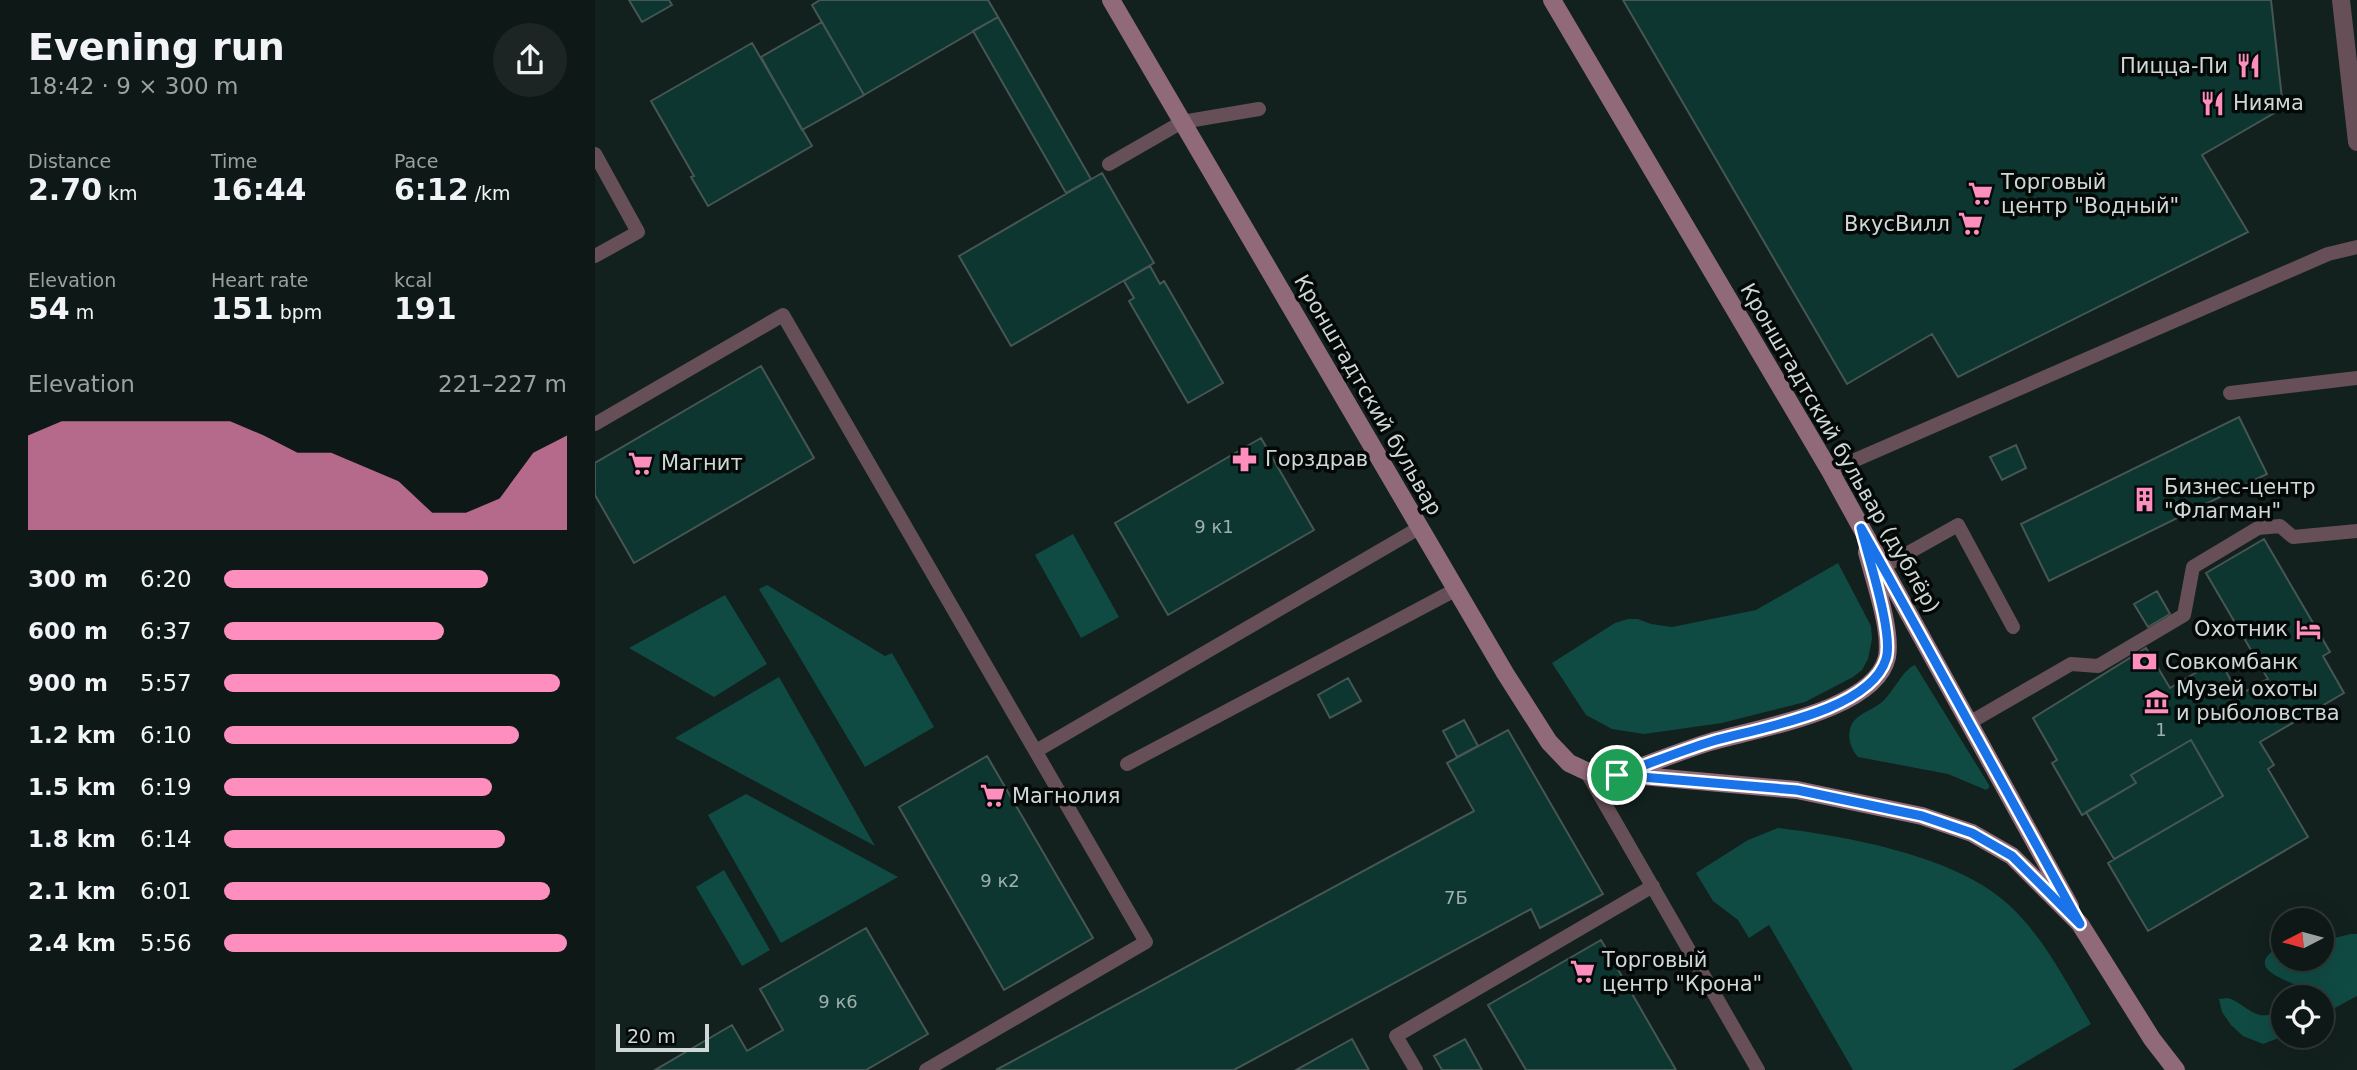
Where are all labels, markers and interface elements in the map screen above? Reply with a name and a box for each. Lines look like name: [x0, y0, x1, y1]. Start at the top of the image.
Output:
button: share: [493, 23, 567, 97]
text: Evening run: [28, 25, 285, 69]
restaurant icon: Пицца-Пи: [2234, 52, 2262, 80]
place label: Пицца-Пи: [2120, 54, 2228, 78]
text: 18:42 · 9 × 300 m: [28, 73, 238, 99]
restaurant icon: Нияма: [2199, 89, 2227, 117]
place label: Нияма: [2233, 91, 2304, 115]
text: Distance: [28, 150, 111, 172]
text: Time: [211, 150, 258, 172]
text: Pace: [394, 150, 438, 172]
place label: Торговый центр "Водный": [2000, 170, 2179, 218]
text: 2.70: [28, 172, 102, 207]
text: 16:44: [211, 172, 307, 207]
text: 6:12: [394, 172, 469, 207]
supermarket icon: Торговый центр "Водный": [1967, 180, 1995, 208]
text: km: [102, 182, 138, 204]
text: /km: [469, 182, 511, 204]
supermarket icon: ВкусВилл: [1956, 210, 1984, 238]
place label: ВкусВилл: [1844, 212, 1950, 236]
text: Elevation: [28, 269, 116, 291]
text: Heart rate: [211, 269, 309, 291]
text: kcal: [394, 269, 432, 291]
street label: Кронштадтский бульвар: [1289, 270, 1447, 520]
street label: Кронштадтский бульвар (дублёр): [1735, 279, 1945, 617]
text: 54: [28, 291, 70, 326]
text: 151: [211, 291, 274, 326]
text: 191: [394, 291, 457, 326]
text: m: [70, 301, 94, 323]
text: bpm: [274, 301, 322, 323]
text: Elevation: [28, 371, 135, 397]
text: 221–227 m: [438, 371, 567, 397]
pharmacy icon: Горздрав: [1231, 445, 1259, 473]
place label: Горздрав: [1265, 447, 1368, 471]
supermarket icon: Магнит: [627, 449, 655, 477]
place label: Магнит: [661, 451, 743, 475]
place label: Бизнес-центр "Флагман": [2164, 475, 2316, 523]
building icon: Бизнес-центр "Флагман": [2130, 485, 2158, 513]
house number: 9 к1: [1194, 516, 1234, 537]
text: 300 m: [28, 566, 108, 592]
text: 6:20: [140, 566, 192, 592]
hotel icon: Охотник: [2294, 615, 2322, 643]
place label: Охотник: [2194, 617, 2288, 641]
text: 600 m: [28, 618, 108, 644]
text: 6:37: [140, 618, 192, 644]
bank icon: Совкомбанк: [2131, 648, 2159, 676]
place label: Совкомбанк: [2165, 650, 2299, 674]
text: 900 m: [28, 670, 108, 696]
text: 5:57: [140, 670, 192, 696]
place label: Музей охоты и рыболовства: [2176, 677, 2340, 725]
museum icon: Музей охоты и рыболовства: [2142, 687, 2170, 715]
house number: 1: [2155, 719, 2167, 740]
text: 1.2 km: [28, 722, 116, 748]
text: 6:10: [140, 722, 192, 748]
pin: [1587, 745, 1647, 805]
icon: arrive: [1598, 756, 1636, 794]
text: 1.5 km: [28, 774, 116, 800]
text: 6:19: [140, 774, 192, 800]
supermarket icon: Магнолия: [978, 782, 1006, 810]
place label: Магнолия: [1012, 784, 1120, 808]
text: 1.8 km: [28, 826, 116, 852]
text: 6:14: [140, 826, 192, 852]
house number: 9 к2: [980, 870, 1020, 891]
text: 2.1 km: [28, 878, 116, 904]
text: 6:01: [140, 878, 192, 904]
house number: 7Б: [1444, 887, 1468, 908]
north arrow: [2271, 908, 2335, 971]
map controls: [2271, 908, 2334, 1048]
text: 2.4 km: [28, 930, 116, 956]
text: 5:56: [140, 930, 192, 956]
place label: Торговый центр "Крона": [1601, 948, 1762, 996]
supermarket icon: Торговый центр "Крона": [1568, 958, 1596, 986]
button: locate: [2271, 985, 2334, 1048]
house number: 9 к6: [818, 991, 858, 1012]
scale bar: [616, 1021, 709, 1053]
text: 20 m: [627, 1025, 676, 1047]

